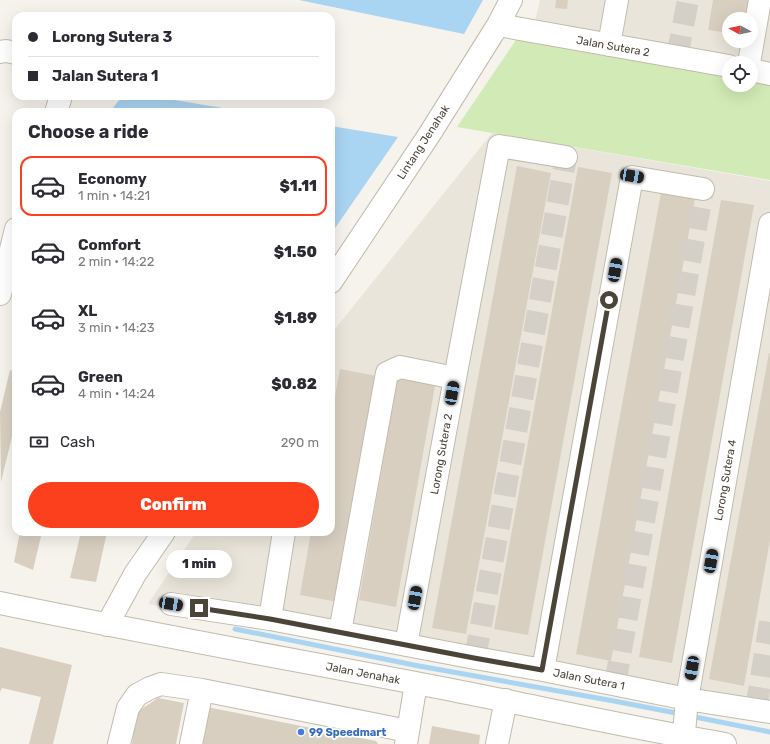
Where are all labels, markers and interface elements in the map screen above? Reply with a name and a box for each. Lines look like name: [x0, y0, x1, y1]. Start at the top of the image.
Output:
north arrow: [722, 12, 758, 48]
map controls: [722, 12, 758, 92]
text: Lorong Sutera 3: [52, 28, 172, 46]
street label: Jalan Sutera 2: [575, 34, 651, 59]
button: locate: [722, 56, 758, 92]
text: Jalan Sutera 1: [52, 67, 159, 85]
street label: Lintang Jenahak: [395, 102, 452, 182]
text: Choose a ride: [28, 121, 149, 143]
icon: car: [30, 168, 66, 204]
car: [619, 168, 645, 184]
text: Economy: [78, 170, 147, 188]
text: $1.11: [279, 177, 317, 195]
text: 1 min · 14:21: [78, 188, 150, 203]
icon: car: [30, 234, 66, 270]
text: Comfort: [78, 236, 141, 254]
text: $1.50: [274, 243, 317, 261]
text: 2 min · 14:22: [78, 254, 154, 269]
car: [607, 257, 623, 283]
route start: [600, 291, 618, 309]
icon: car: [30, 300, 66, 336]
text: XL: [78, 302, 97, 320]
text: $1.89: [274, 309, 317, 327]
text: 3 min · 14:23: [78, 320, 155, 335]
icon: car: [30, 366, 66, 402]
text: Green: [78, 368, 123, 386]
text: $0.82: [271, 375, 317, 393]
car: [444, 380, 460, 406]
text: 4 min · 14:24: [78, 386, 155, 401]
street label: Lorong Sutera 2: [428, 413, 455, 496]
icon: cash: [28, 431, 50, 453]
text: Cash: [60, 433, 95, 451]
text: 290 m: [281, 435, 319, 450]
street label: Lorong Sutera 4: [712, 438, 739, 522]
button: Confirm: [28, 482, 319, 528]
car: [703, 548, 719, 574]
callout: 1 min: [166, 550, 232, 578]
text: 1 min: [182, 556, 216, 571]
car: [407, 585, 423, 611]
car: [158, 596, 184, 612]
route end: [190, 599, 208, 617]
car: [684, 655, 700, 681]
street label: Jalan Jenahak: [325, 660, 401, 687]
street label: Jalan Sutera 1: [552, 666, 626, 693]
place label: 99 Speedmart: [309, 726, 386, 739]
marker: 99 Speedmart: [296, 727, 306, 737]

